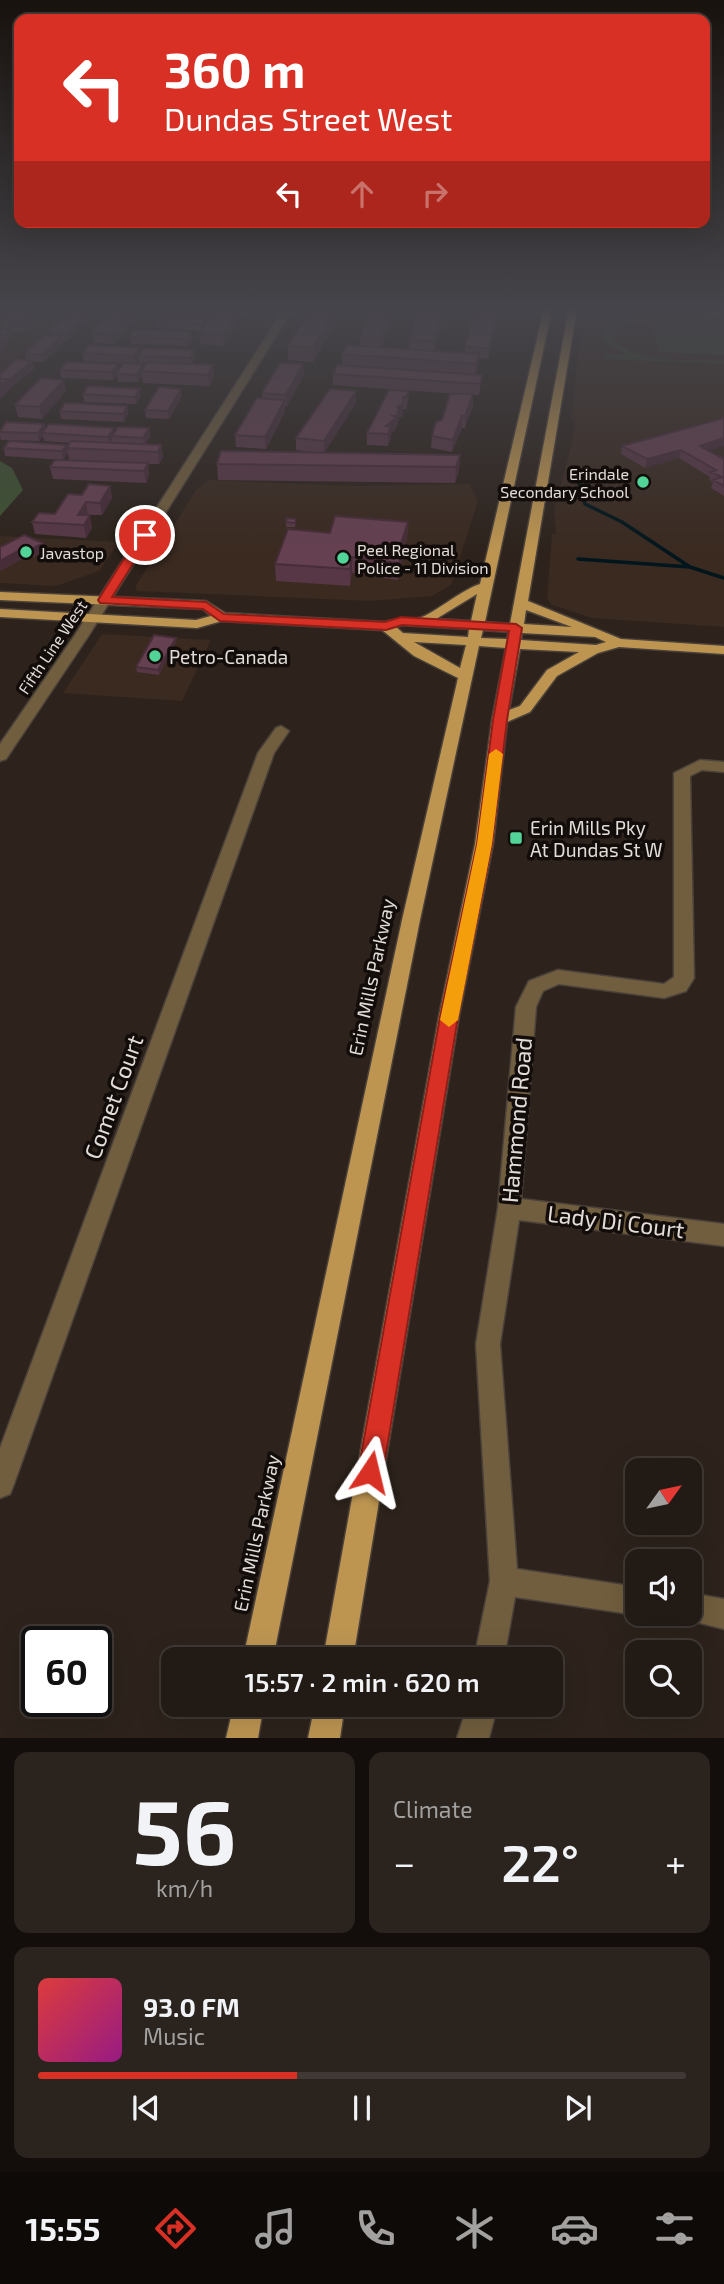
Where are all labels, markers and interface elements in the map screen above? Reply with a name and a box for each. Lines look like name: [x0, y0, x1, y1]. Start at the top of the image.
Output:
text: 360 m: [164, 39, 305, 98]
icon: left: [49, 42, 140, 133]
text: Dundas Street West: [164, 99, 452, 137]
icon: left: [270, 175, 308, 213]
icon: ahead: [343, 175, 381, 213]
icon: right: [416, 175, 454, 213]
place label: Erindale Secondary School: [500, 464, 629, 501]
marker: Erindale Secondary School: [635, 474, 651, 490]
pin: [115, 505, 175, 565]
icon: arrive: [126, 516, 164, 554]
place label: Peel Regional Police - 11 Division: [357, 540, 489, 577]
place label: Javastop: [40, 543, 104, 562]
marker: Javastop: [18, 544, 34, 560]
marker: Peel Regional Police - 11 Division: [335, 550, 351, 566]
street label: Fifth Line West: [14, 597, 90, 697]
place label: Petro-Canada: [169, 645, 288, 668]
marker: Petro-Canada: [147, 648, 163, 664]
place label: Erin Mills Pky At Dundas St W: [530, 816, 663, 861]
marker: Erin Mills Pky At Dundas St W: [508, 830, 524, 846]
street label: Erin Mills Parkway: [343, 896, 399, 1058]
street label: Comet Court: [78, 1031, 148, 1163]
street label: Hammond Road: [495, 1036, 537, 1204]
street label: Lady Di Court: [546, 1199, 686, 1243]
position arrow: [333, 1435, 407, 1509]
street label: Erin Mills Parkway: [228, 1452, 284, 1614]
north arrow: [625, 1458, 702, 1535]
map controls: [625, 1458, 702, 1717]
button: sound: [625, 1549, 702, 1626]
speed limit sign: 60: [21, 1626, 112, 1717]
button: search: [625, 1640, 702, 1717]
text: 15:57 · 2 min · 620 m: [244, 1666, 480, 1697]
text: 56: [133, 1774, 236, 1883]
text: Climate: [393, 1795, 473, 1823]
text: 22°: [501, 1830, 579, 1892]
text: −: [393, 1839, 415, 1885]
text: +: [665, 1839, 686, 1885]
text: km/h: [156, 1874, 213, 1902]
text: 93.0 FM: [143, 1991, 240, 2022]
text: Music: [143, 2022, 205, 2050]
icon: previous: [127, 2089, 165, 2127]
icon: pause: [343, 2089, 381, 2127]
icon: next: [559, 2089, 597, 2127]
icon: directions: [151, 2204, 200, 2253]
icon: music: [251, 2204, 300, 2253]
icon: phone: [351, 2204, 400, 2253]
icon: climate: [450, 2204, 499, 2253]
icon: car: [550, 2204, 599, 2253]
icon: filters: [650, 2204, 699, 2253]
text: 15:55: [25, 2209, 100, 2247]

